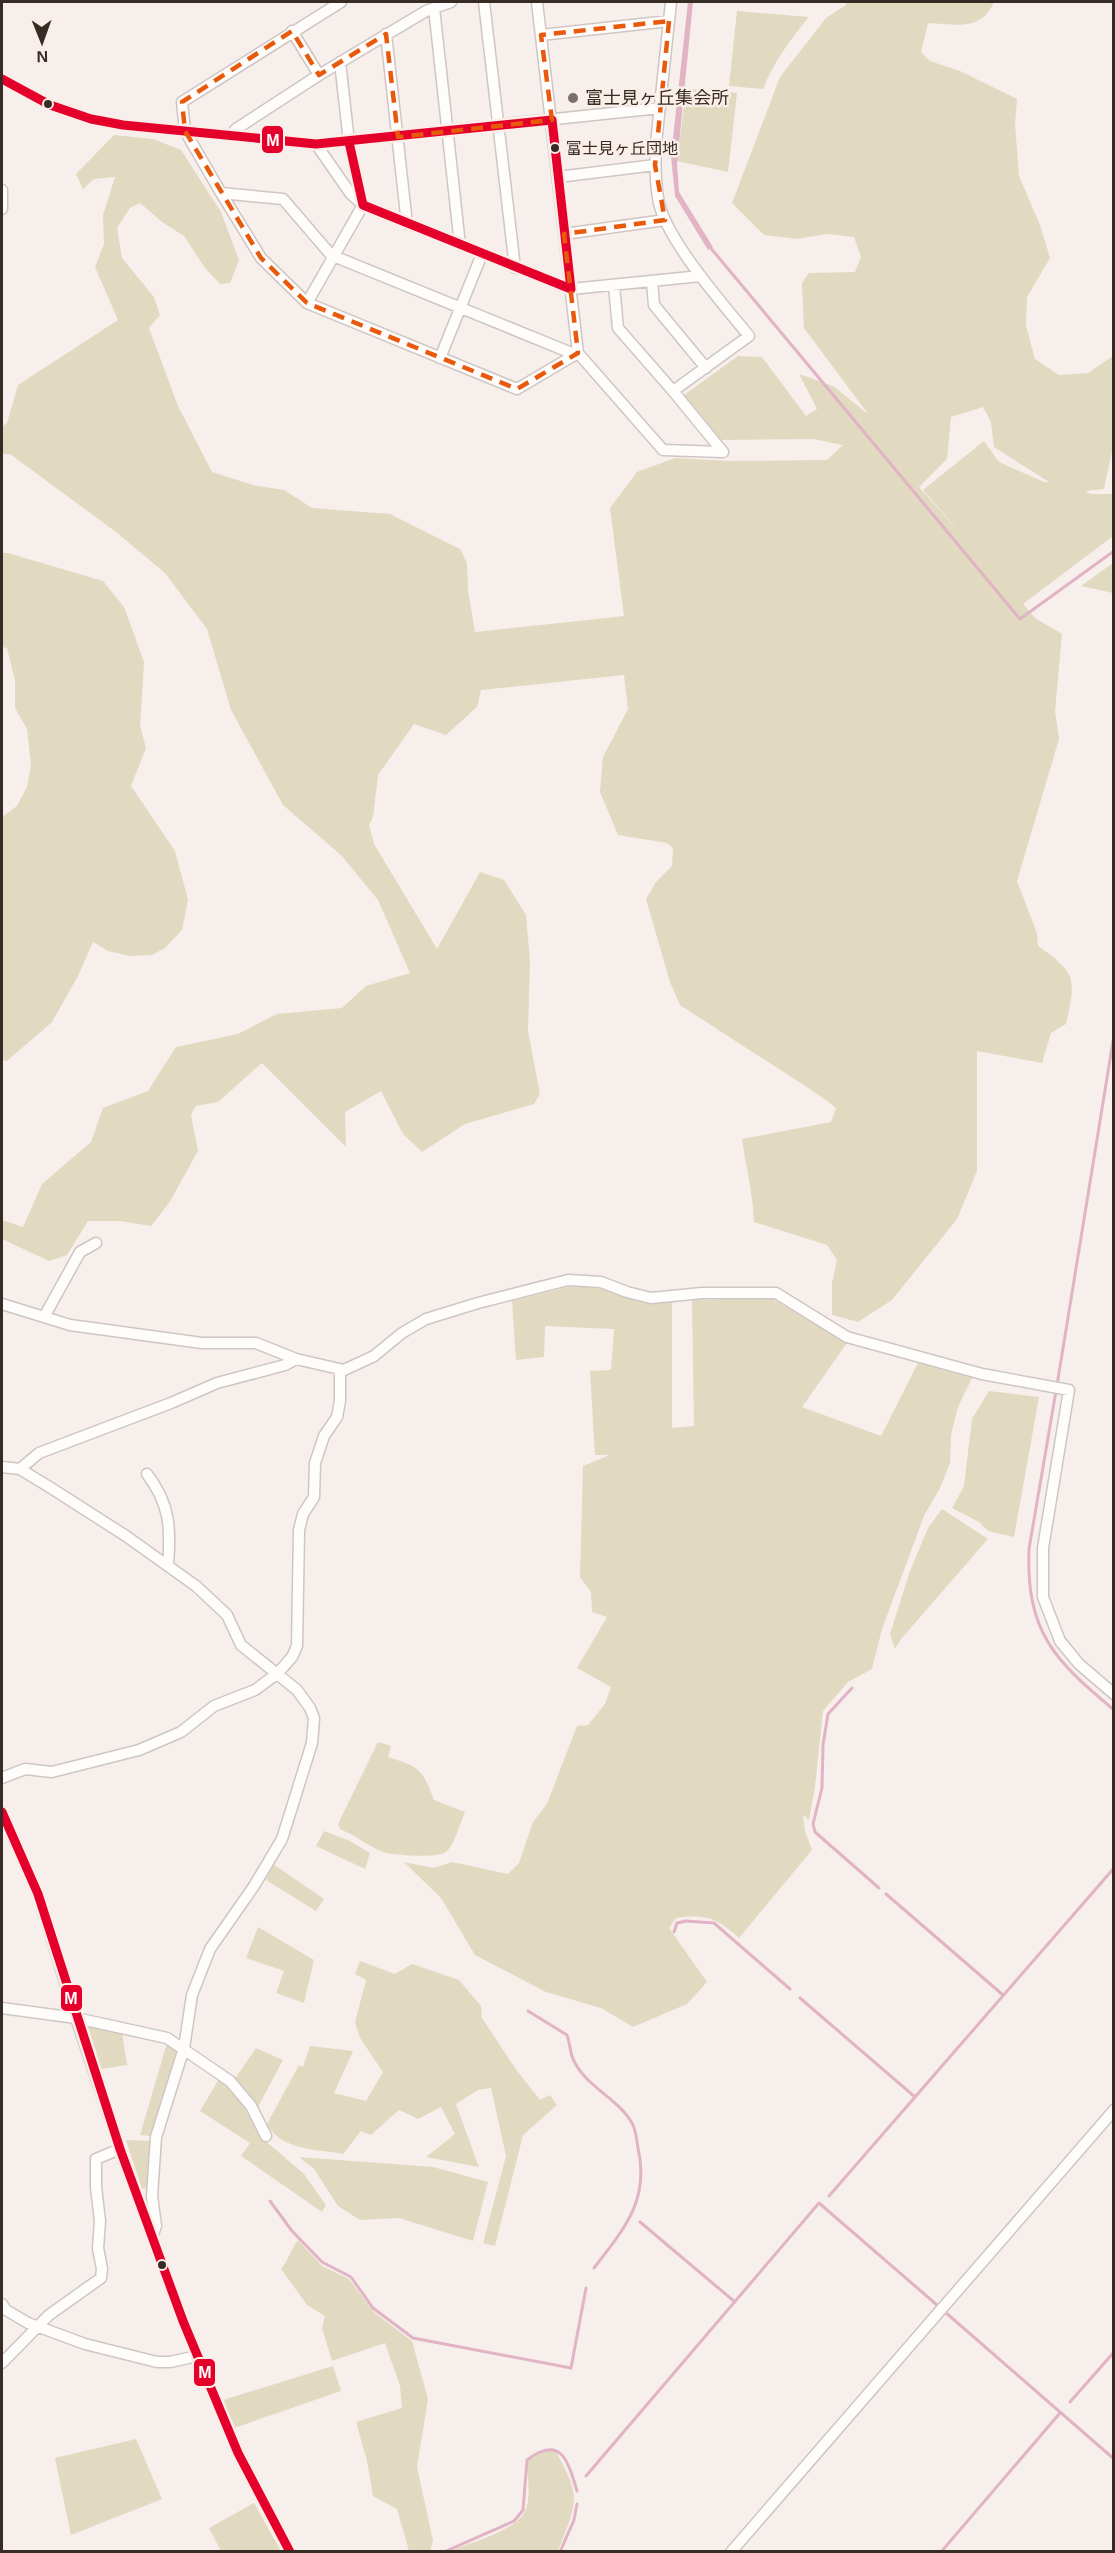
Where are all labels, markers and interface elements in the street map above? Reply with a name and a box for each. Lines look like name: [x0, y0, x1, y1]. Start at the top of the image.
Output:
north arrow: [12, 12, 72, 72]
text: N: [36, 48, 48, 65]
place label: 富士見ヶ丘集会所: [585, 88, 729, 108]
marker: 富士見ヶ丘集会所: [566, 91, 580, 105]
unlabelled marker: [42, 98, 54, 110]
line badge: M: [261, 125, 284, 154]
text: M: [266, 132, 280, 149]
place label: 富士見ヶ丘団地: [566, 140, 678, 157]
marker: 富士見ヶ丘団地: [549, 142, 561, 154]
line badge: M: [60, 1984, 83, 2012]
text: M: [64, 1990, 78, 2007]
unlabelled marker: [156, 2259, 168, 2271]
line badge: M: [193, 2358, 216, 2387]
text: M: [198, 2364, 212, 2381]

